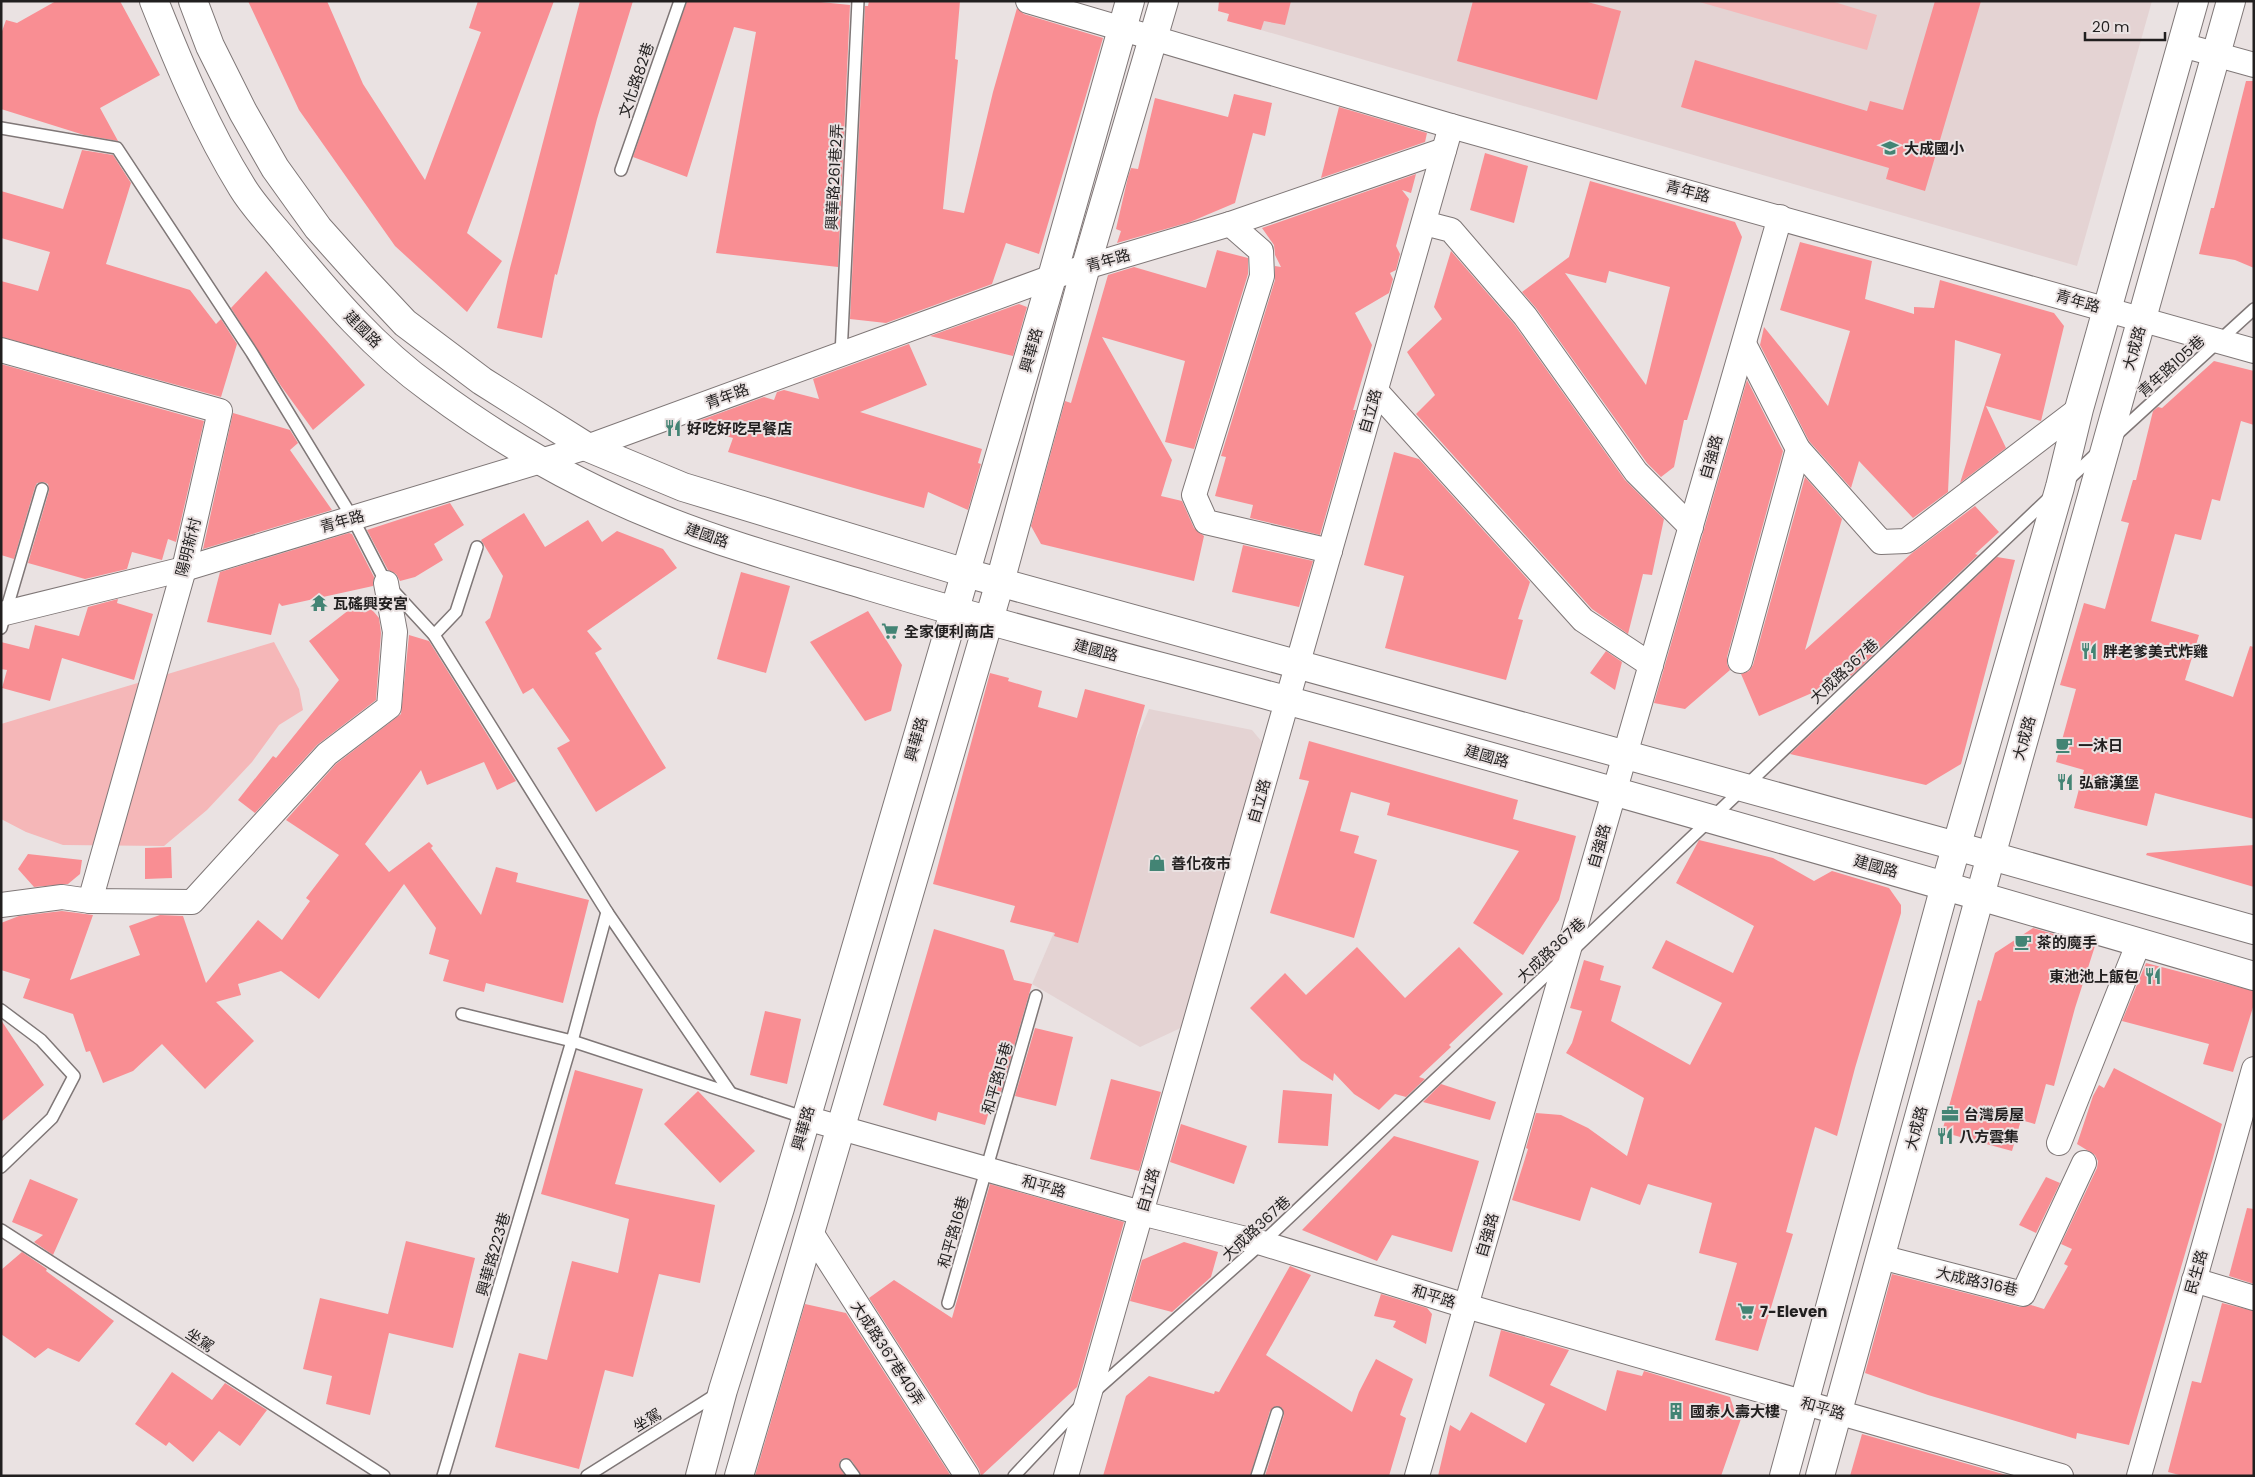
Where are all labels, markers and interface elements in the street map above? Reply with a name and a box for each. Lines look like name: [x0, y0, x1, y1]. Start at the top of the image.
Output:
scale bar: [2085, 10, 2165, 42]
text: 20 m: [2092, 16, 2130, 37]
street label: 文化路82巷: [613, 40, 659, 120]
street label: 興華路261巷2弄: [821, 123, 847, 231]
school or university icon: 大成國小: [1880, 138, 1900, 158]
place label: 大成國小: [1904, 138, 1965, 159]
street label: 青年路: [1664, 175, 1712, 207]
street label: 青年路: [1083, 244, 1133, 276]
street label: 青年路: [2053, 285, 2103, 317]
street label: 建國路: [340, 306, 386, 352]
street label: 大成路: [2118, 323, 2150, 373]
street label: 興華路: [1015, 325, 1047, 375]
street label: 青年路105巷: [2133, 330, 2209, 402]
street label: 青年路: [702, 378, 752, 414]
street label: 自立路: [1354, 386, 1386, 436]
restaurant icon: 好吃好吃早餐店: [663, 418, 683, 438]
place label: 好吃好吃早餐店: [687, 418, 792, 439]
street label: 自強路: [1695, 432, 1727, 482]
street label: 青年路: [317, 505, 367, 537]
street label: 陽明新村: [171, 515, 205, 579]
street label: 建國路: [682, 518, 732, 552]
temple icon: 瓦磘興安宮: [309, 593, 329, 613]
place label: 瓦磘興安宮: [333, 593, 408, 614]
supermarket icon: 全家便利商店: [880, 621, 900, 641]
place label: 全家便利商店: [904, 621, 994, 642]
street label: 建國路: [1072, 634, 1120, 666]
street label: 大成路367巷: [1805, 634, 1883, 708]
restaurant icon: 胖老爹美式炸雞: [2079, 641, 2099, 661]
place label: 胖老爹美式炸雞: [2103, 641, 2208, 662]
street label: 大成路: [2008, 713, 2040, 763]
street label: 興華路: [900, 714, 932, 764]
cafe icon: 一沐日: [2054, 735, 2074, 755]
place label: 一沐日: [2078, 735, 2123, 756]
street label: 建國路: [1462, 740, 1512, 772]
restaurant icon: 弘爺漢堡: [2055, 772, 2075, 792]
place label: 弘爺漢堡: [2079, 772, 2139, 793]
street label: 自立路: [1243, 776, 1275, 826]
street label: 自強路: [1583, 821, 1615, 871]
street label: 建國路: [1851, 850, 1901, 882]
shop icon: 善化夜市: [1147, 853, 1167, 873]
place label: 善化夜市: [1171, 853, 1231, 874]
street label: 大成路367巷: [1512, 913, 1590, 987]
cafe icon: 茶的魔手: [2013, 932, 2033, 952]
place label: 茶的魔手: [2037, 932, 2097, 953]
place label: 東池池上飯包: [2049, 966, 2139, 987]
restaurant icon: 東池池上飯包: [2143, 966, 2163, 986]
street label: 和平路15巷: [977, 1039, 1017, 1117]
street label: 興華路: [787, 1103, 819, 1153]
street label: 大成路: [1900, 1104, 1932, 1152]
office icon: 台灣房屋: [1940, 1104, 1960, 1124]
place label: 台灣房屋: [1964, 1104, 2024, 1125]
restaurant icon: 八方雲集: [1935, 1126, 1955, 1146]
place label: 八方雲集: [1959, 1126, 2019, 1147]
street label: 自立路: [1132, 1165, 1164, 1215]
street label: 和平路: [1019, 1170, 1069, 1202]
street label: 大成路367巷: [1217, 1191, 1295, 1265]
street label: 和平路16巷: [933, 1193, 973, 1271]
street label: 興華路223巷: [471, 1210, 515, 1298]
street label: 自強路: [1471, 1210, 1503, 1260]
street label: 民生路: [2180, 1247, 2212, 1297]
street label: 大成路316巷: [1934, 1261, 2020, 1301]
street label: 和平路: [1409, 1279, 1459, 1313]
street label: 大成路367巷40弄: [846, 1297, 930, 1409]
supermarket icon: 7-Eleven: [1736, 1301, 1756, 1321]
place label: 7-Eleven: [1760, 1301, 1827, 1322]
street label: 坐駕: [182, 1323, 218, 1357]
street label: 和平路: [1798, 1392, 1848, 1424]
building icon: 國泰人壽大樓: [1666, 1401, 1686, 1421]
place label: 國泰人壽大樓: [1690, 1401, 1780, 1422]
street label: 坐駕: [629, 1403, 665, 1437]

